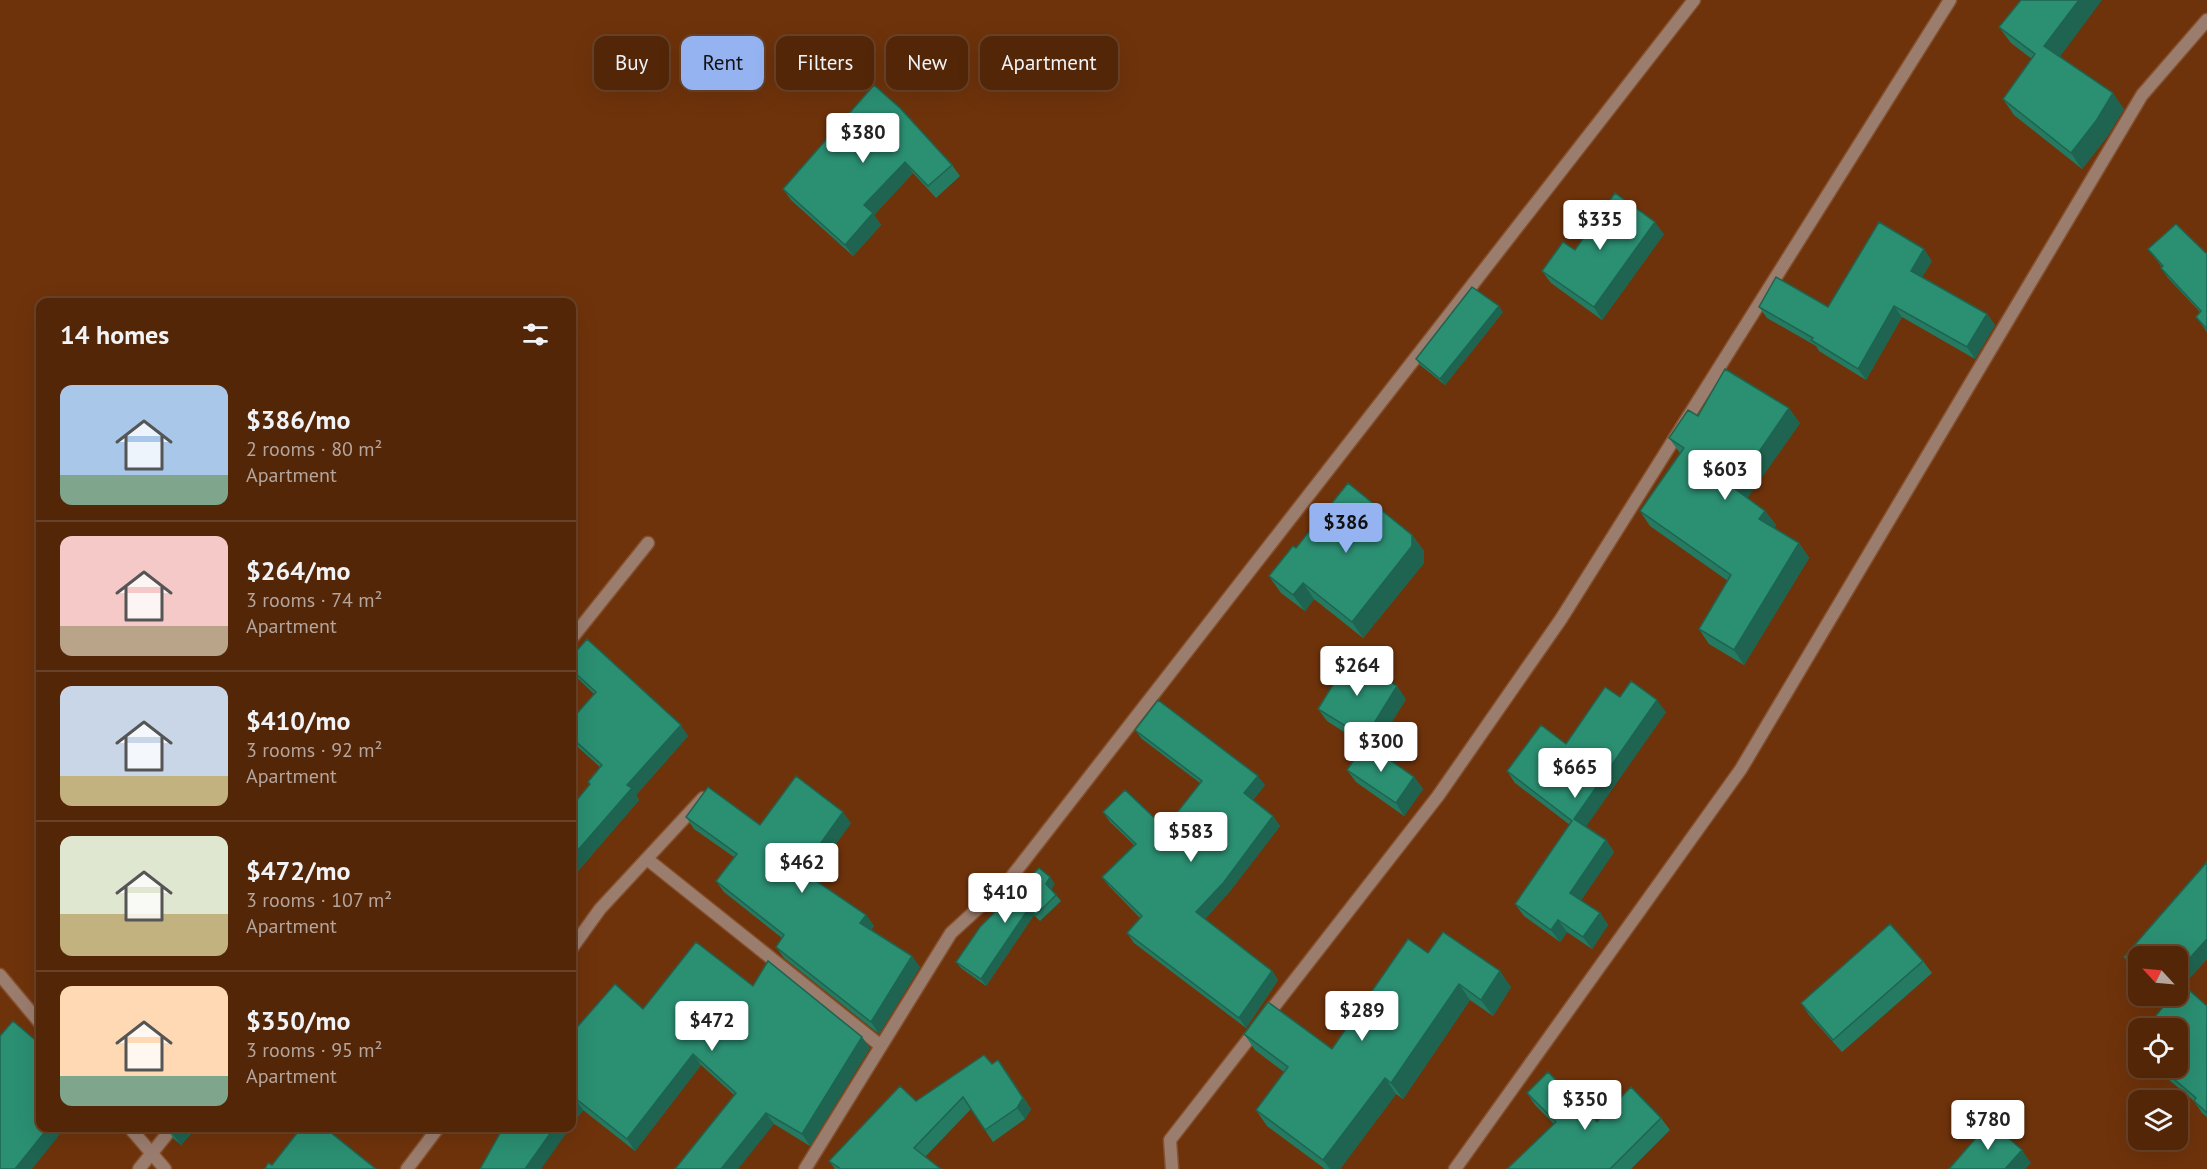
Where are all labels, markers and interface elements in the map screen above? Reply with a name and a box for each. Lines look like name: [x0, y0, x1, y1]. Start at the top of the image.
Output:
chip: Buy: [594, 36, 669, 90]
chip: Rent: [681, 36, 764, 90]
chip: Filters: [776, 36, 874, 90]
chip: New: [886, 36, 968, 90]
chip: Apartment: [980, 36, 1118, 90]
pin: $380: [827, 113, 899, 164]
text: $380: [840, 119, 886, 145]
pin: $335: [1564, 200, 1636, 251]
text: $335: [1577, 206, 1623, 232]
text: 14 homes: [60, 318, 169, 351]
icon: filters: [519, 318, 552, 351]
text: $386/mo: [246, 403, 350, 436]
icon: home: [108, 409, 180, 481]
text: 2 rooms · 80 m²: [246, 436, 382, 462]
pin: $603: [1689, 450, 1761, 501]
text: $603: [1702, 456, 1748, 482]
text: Apartment: [246, 462, 337, 488]
pin: $386: [1310, 503, 1382, 554]
text: $386: [1323, 509, 1369, 535]
text: $264/mo: [246, 554, 350, 587]
icon: home: [108, 560, 180, 632]
text: 3 rooms · 74 m²: [246, 587, 382, 613]
text: Apartment: [246, 613, 337, 639]
pin: $264: [1321, 646, 1393, 697]
text: $264: [1334, 652, 1380, 678]
text: $410/mo: [246, 704, 350, 737]
icon: home: [108, 710, 180, 782]
pin: $300: [1345, 722, 1417, 773]
text: $300: [1358, 728, 1404, 754]
text: 3 rooms · 92 m²: [246, 737, 382, 763]
pin: $665: [1539, 748, 1611, 799]
text: $665: [1552, 754, 1598, 780]
text: Apartment: [246, 763, 337, 789]
pin: $583: [1155, 812, 1227, 863]
text: $583: [1168, 818, 1214, 844]
pin: $462: [766, 843, 838, 894]
text: $462: [779, 849, 825, 875]
text: $472/mo: [246, 854, 350, 887]
icon: home: [108, 860, 180, 932]
pin: $410: [969, 873, 1041, 924]
text: $410: [982, 879, 1028, 905]
text: 3 rooms · 107 m²: [246, 887, 392, 913]
text: Apartment: [246, 913, 337, 939]
north arrow: [2128, 946, 2188, 1006]
map controls: [2128, 946, 2188, 1150]
pin: $289: [1326, 991, 1398, 1042]
text: $289: [1339, 997, 1385, 1023]
pin: $472: [676, 1001, 748, 1052]
text: $350/mo: [246, 1004, 350, 1037]
text: $472: [689, 1007, 735, 1033]
icon: home: [108, 1010, 180, 1082]
button: locate: [2128, 1018, 2188, 1078]
text: 3 rooms · 95 m²: [246, 1037, 382, 1063]
text: Apartment: [246, 1063, 337, 1089]
pin: $350: [1549, 1080, 1621, 1131]
text: $350: [1562, 1086, 1608, 1112]
button: layers: [2128, 1090, 2188, 1150]
pin: $780: [1952, 1100, 2024, 1151]
text: $780: [1965, 1106, 2011, 1132]

